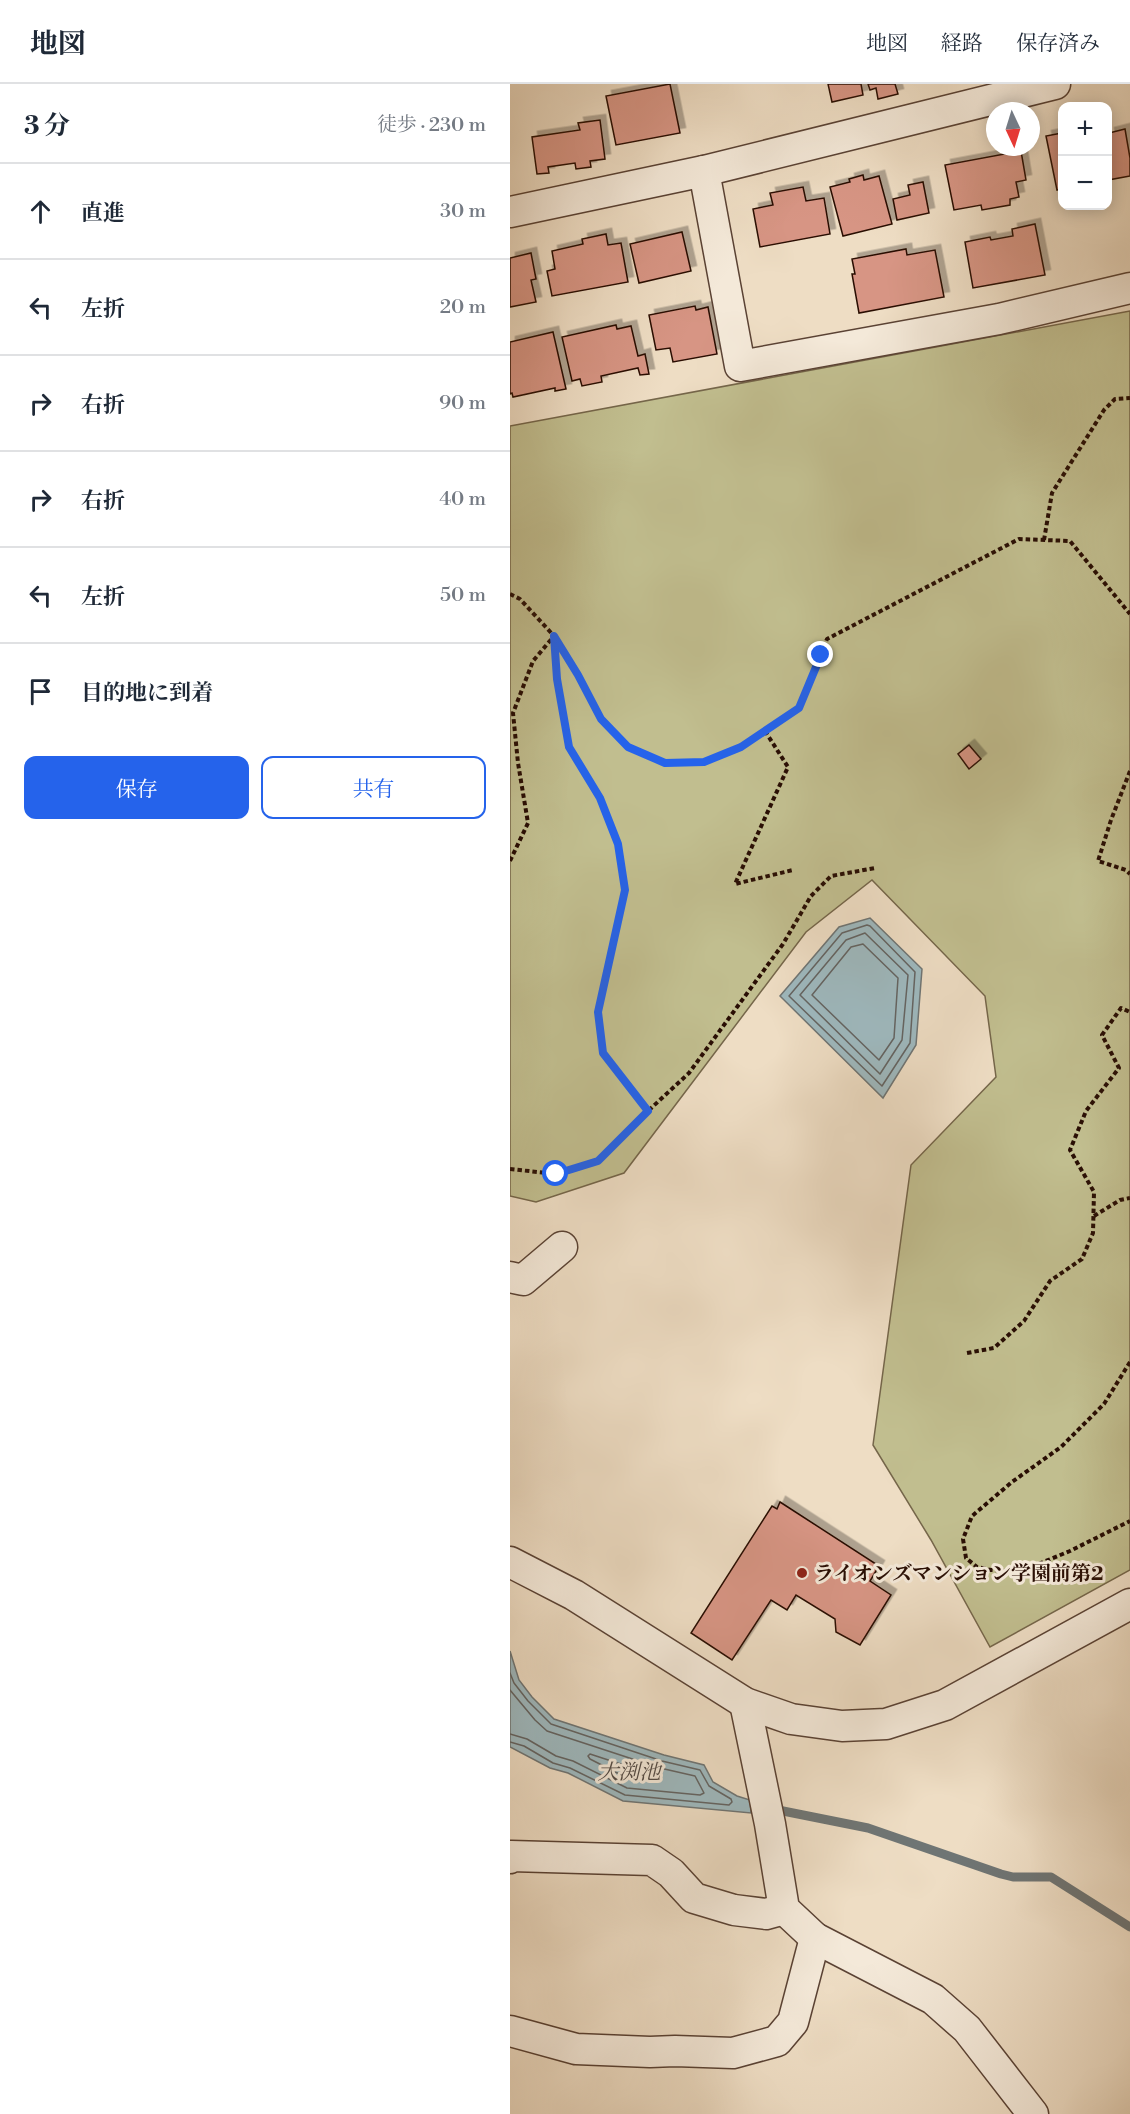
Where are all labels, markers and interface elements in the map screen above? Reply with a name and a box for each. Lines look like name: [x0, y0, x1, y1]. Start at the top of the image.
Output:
text: 地図: [30, 27, 86, 62]
text: 地図: [866, 31, 908, 57]
text: 経路: [941, 31, 983, 57]
text: 保存済み: [1016, 31, 1100, 57]
north arrow: [986, 102, 1040, 156]
map controls: [1058, 102, 1112, 210]
button: +: [1058, 102, 1112, 156]
text: 3 分: [24, 110, 70, 142]
text: 徒歩 · 230 m: [377, 113, 486, 138]
button: −: [1058, 156, 1112, 210]
icon: ahead: [24, 195, 57, 228]
text: 30 m: [440, 199, 486, 224]
text: 直進: [81, 200, 125, 227]
icon: left: [24, 291, 57, 324]
text: 20 m: [440, 295, 486, 320]
text: 左折: [81, 296, 125, 323]
icon: right: [24, 387, 57, 420]
text: 90 m: [439, 391, 486, 416]
text: 右折: [81, 392, 125, 419]
icon: right: [24, 483, 57, 516]
text: 40 m: [439, 487, 486, 512]
text: 右折: [81, 488, 125, 515]
icon: left: [24, 579, 57, 612]
text: 50 m: [440, 583, 486, 608]
text: 左折: [81, 584, 125, 611]
route end: [807, 641, 833, 667]
icon: arrive: [24, 675, 57, 708]
text: 目的地に到着: [81, 680, 213, 707]
button: 保存: [24, 756, 249, 819]
button: 共有: [261, 756, 486, 819]
route start: [542, 1160, 568, 1186]
place label: ライオンズマンション学園前第2: [814, 1562, 1103, 1587]
marker: ライオンズマンション学園前第2: [795, 1566, 809, 1580]
water label: 大渕池: [598, 1760, 662, 1786]

